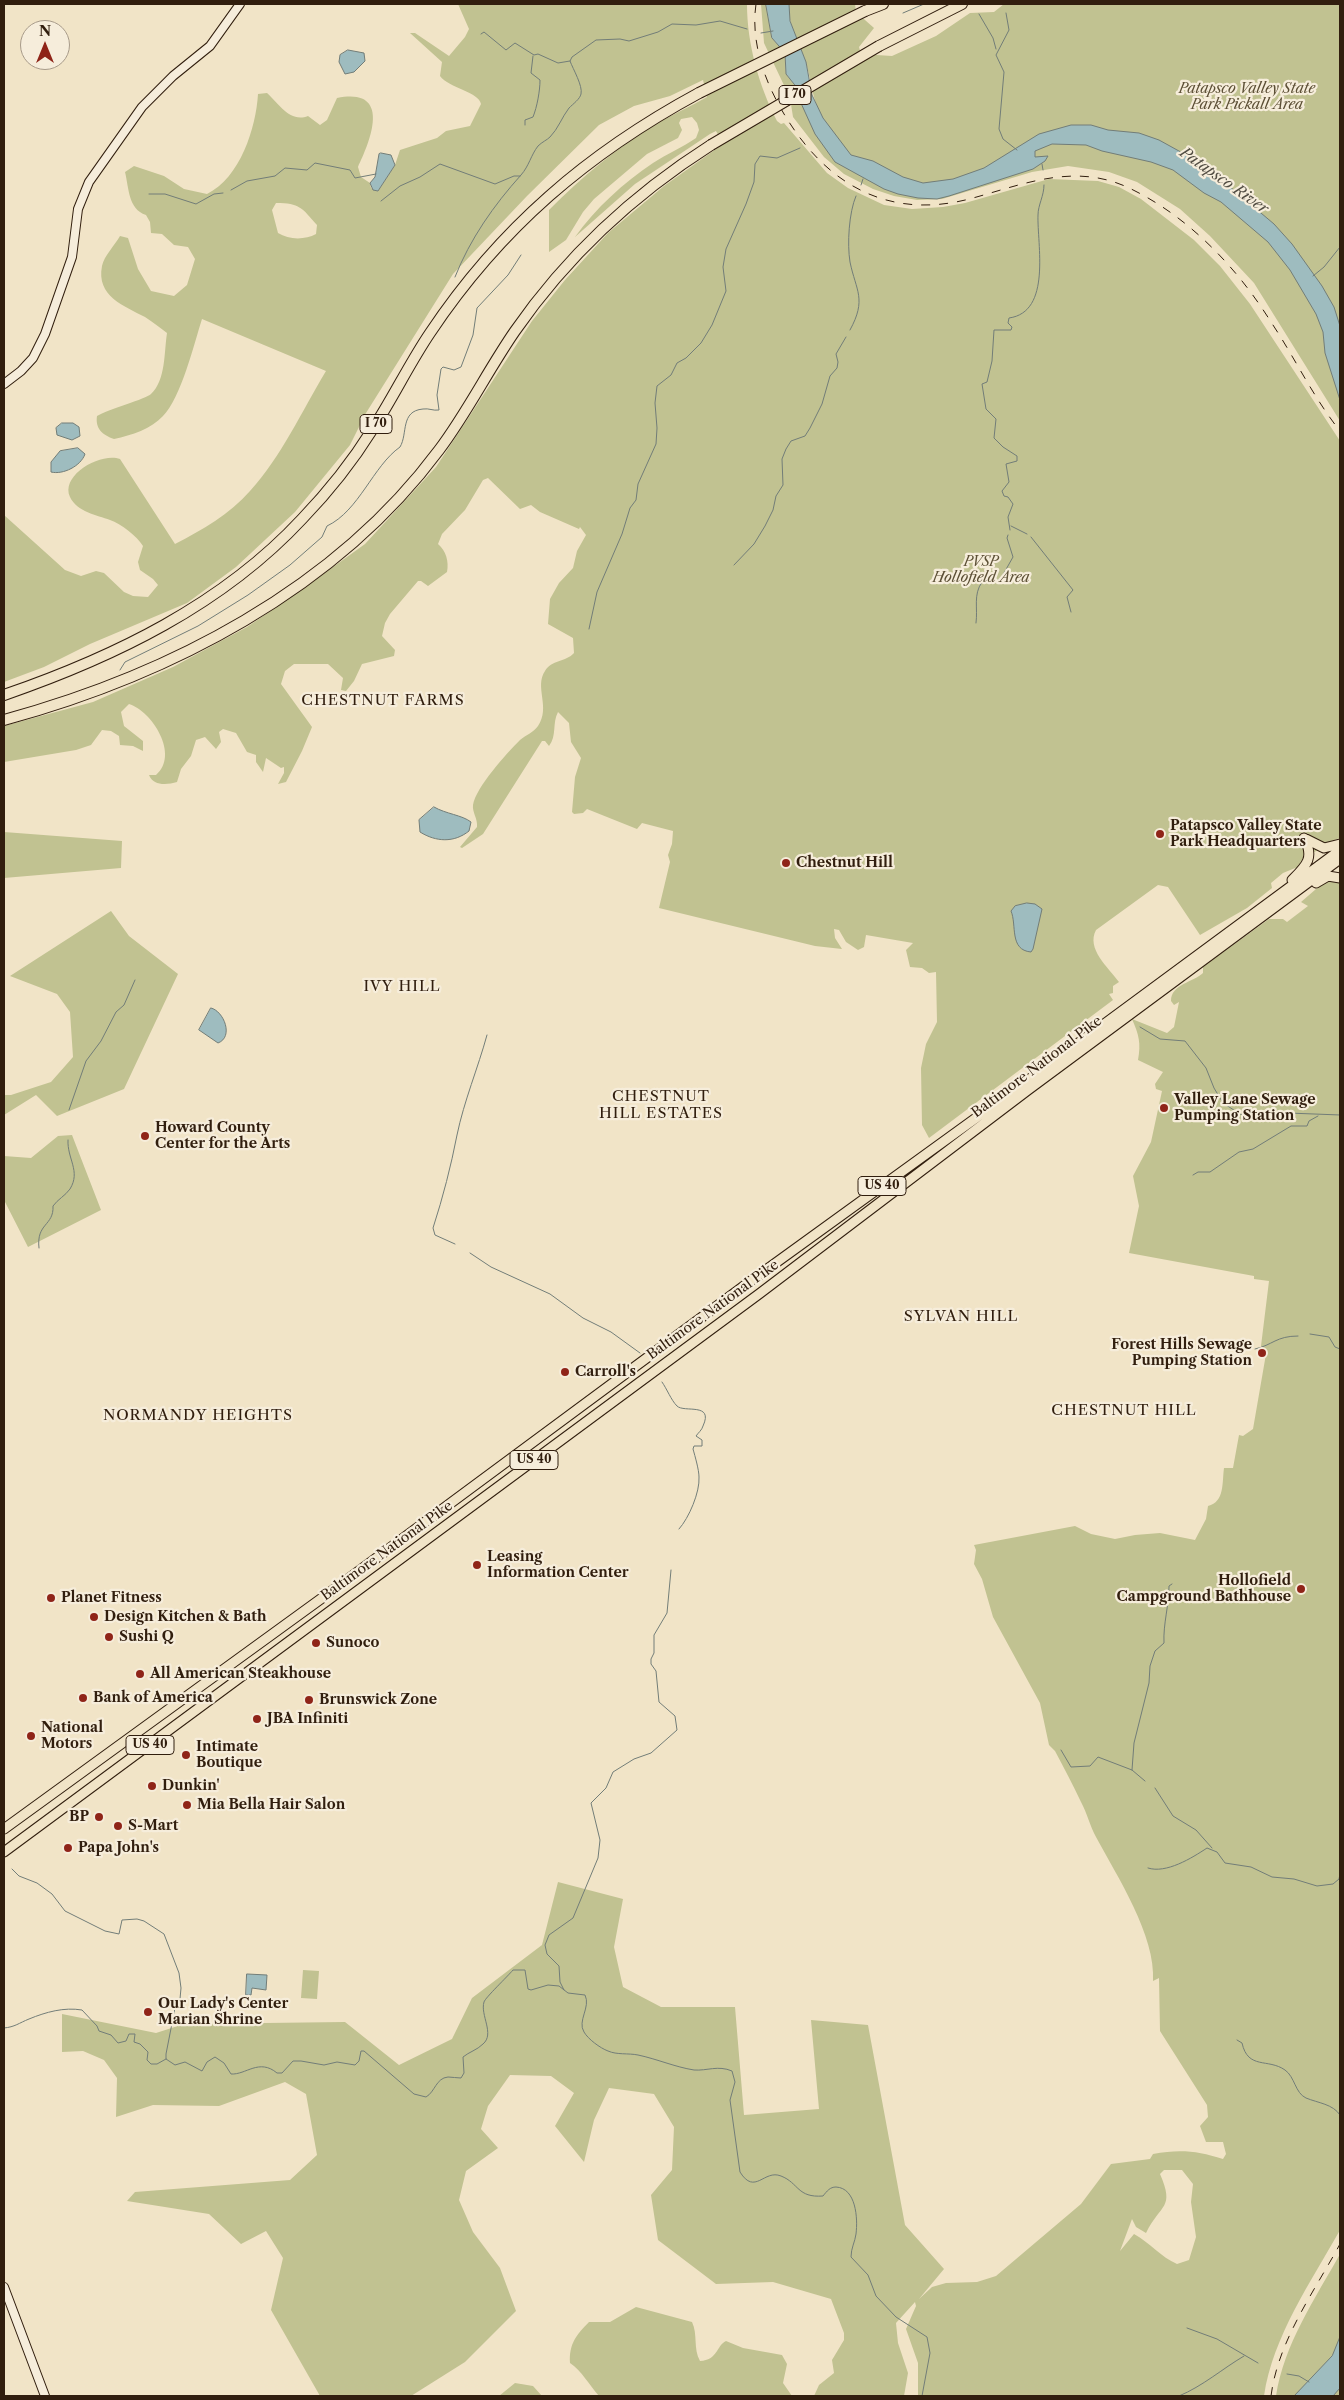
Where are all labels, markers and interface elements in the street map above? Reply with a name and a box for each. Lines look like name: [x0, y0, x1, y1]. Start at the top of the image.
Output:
north arrow: [20, 20, 70, 70]
text: N: [39, 22, 51, 40]
park label: Patapsco Valley State Park Pickall Area: [1179, 81, 1315, 114]
road number: I 70: [779, 86, 811, 104]
water label: Patapsco River: [1176, 144, 1272, 218]
road number: I 70: [360, 414, 392, 434]
park label: PVSP Hollofield Area: [932, 554, 1030, 586]
district label: CHESTNUT FARMS: [300, 692, 466, 710]
place label: Patapsco Valley State Park Headquarters: [1170, 818, 1322, 850]
marker: Patapsco Valley State Park Headquarters: [1154, 828, 1166, 840]
place label: Chestnut Hill: [796, 855, 893, 871]
marker: Chestnut Hill: [780, 857, 792, 869]
district label: IVY HILL: [362, 978, 442, 996]
street label: Baltimore National Pike: [969, 1013, 1105, 1121]
district label: CHESTNUT HILL ESTATES: [597, 1088, 725, 1123]
place label: Valley Lane Sewage Pumping Station: [1174, 1092, 1316, 1124]
marker: Valley Lane Sewage Pumping Station: [1158, 1102, 1170, 1114]
place label: Howard County Center for the Arts: [155, 1120, 290, 1152]
marker: Howard County Center for the Arts: [139, 1130, 151, 1142]
road number: US 40: [858, 1176, 906, 1196]
street label: Baltimore National Pike: [644, 1257, 782, 1363]
district label: SYLVAN HILL: [902, 1308, 1020, 1326]
place label: Forest Hills Sewage Pumping Station: [1111, 1337, 1252, 1370]
marker: Forest Hills Sewage Pumping Station: [1256, 1347, 1268, 1359]
place label: Carroll's: [575, 1364, 636, 1380]
marker: Carroll's: [559, 1366, 571, 1378]
district label: CHESTNUT HILL: [1050, 1402, 1198, 1420]
district label: NORMANDY HEIGHTS: [101, 1407, 295, 1425]
road number: US 40: [510, 1450, 558, 1470]
street label: Baltimore National Pike: [318, 1498, 456, 1604]
place label: Leasing Information Center: [487, 1549, 629, 1581]
marker: Leasing Information Center: [471, 1559, 483, 1571]
place label: Hollofield Campground Bathhouse: [1117, 1573, 1291, 1605]
marker: Hollofield Campground Bathhouse: [1295, 1583, 1307, 1595]
place label: Planet Fitness: [61, 1590, 162, 1606]
marker: Planet Fitness: [45, 1592, 57, 1604]
place label: Design Kitchen & Bath: [104, 1609, 266, 1625]
marker: Design Kitchen & Bath: [88, 1611, 100, 1623]
place label: Sushi Q: [119, 1629, 174, 1645]
marker: Sushi Q: [103, 1631, 115, 1643]
place label: Sunoco: [326, 1635, 379, 1651]
marker: Sunoco: [310, 1637, 322, 1649]
place label: All American Steakhouse: [150, 1666, 331, 1682]
marker: All American Steakhouse: [134, 1668, 146, 1680]
place label: Bank of America: [93, 1690, 213, 1706]
marker: Bank of America: [77, 1692, 89, 1704]
place label: Brunswick Zone: [319, 1692, 437, 1708]
marker: Brunswick Zone: [303, 1694, 315, 1706]
place label: JBA Infiniti: [267, 1711, 348, 1727]
marker: JBA Infiniti: [251, 1713, 263, 1725]
place label: National Motors: [41, 1720, 103, 1752]
marker: National Motors: [25, 1730, 37, 1742]
road number: US 40: [126, 1736, 174, 1754]
place label: Intimate Boutique: [196, 1739, 262, 1771]
marker: Intimate Boutique: [180, 1749, 192, 1761]
place label: Dunkin': [162, 1778, 220, 1794]
marker: Dunkin': [146, 1780, 158, 1792]
place label: Mia Bella Hair Salon: [197, 1797, 345, 1813]
marker: Mia Bella Hair Salon: [181, 1799, 193, 1811]
place label: BP: [69, 1809, 89, 1825]
marker: BP: [93, 1811, 105, 1823]
place label: S-Mart: [128, 1818, 178, 1834]
marker: S-Mart: [112, 1820, 124, 1832]
place label: Papa John's: [78, 1840, 159, 1856]
marker: Papa John's: [62, 1842, 74, 1854]
place label: Our Lady's Center Marian Shrine: [158, 1996, 288, 2028]
marker: Our Lady's Center Marian Shrine: [142, 2006, 154, 2018]

